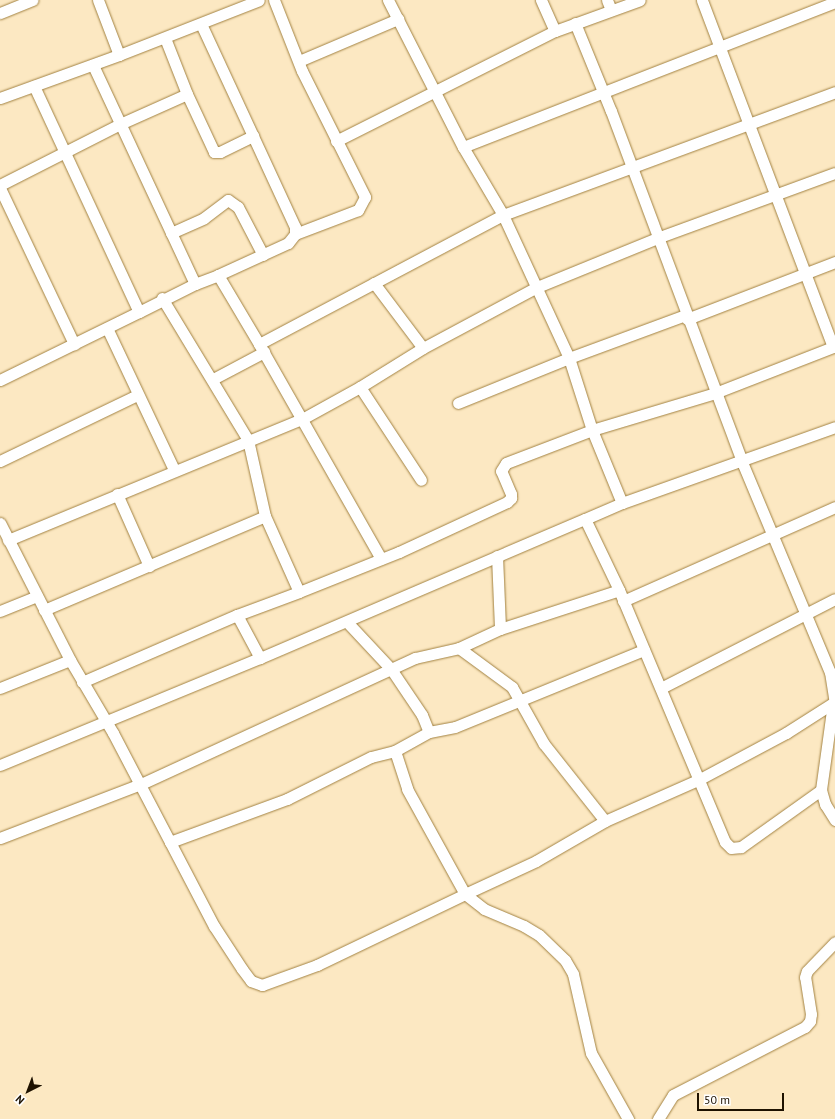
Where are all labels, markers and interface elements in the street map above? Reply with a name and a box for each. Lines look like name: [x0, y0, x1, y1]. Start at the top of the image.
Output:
north arrow: [8, 1071, 48, 1111]
scale bar: [699, 1085, 786, 1111]
text: N: [13, 1092, 27, 1108]
text: 50 m: [704, 1092, 730, 1107]

